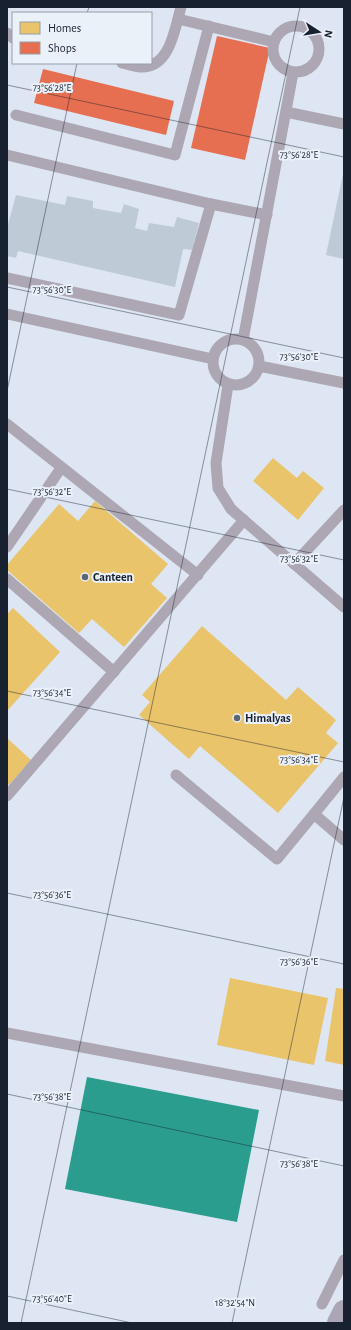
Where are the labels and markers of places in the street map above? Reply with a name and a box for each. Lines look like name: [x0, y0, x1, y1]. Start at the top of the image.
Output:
place label: Canteen: [93, 571, 133, 583]
marker: Canteen: [80, 572, 90, 582]
place label: Himalyas: [245, 712, 291, 725]
marker: Himalyas: [232, 713, 242, 723]

